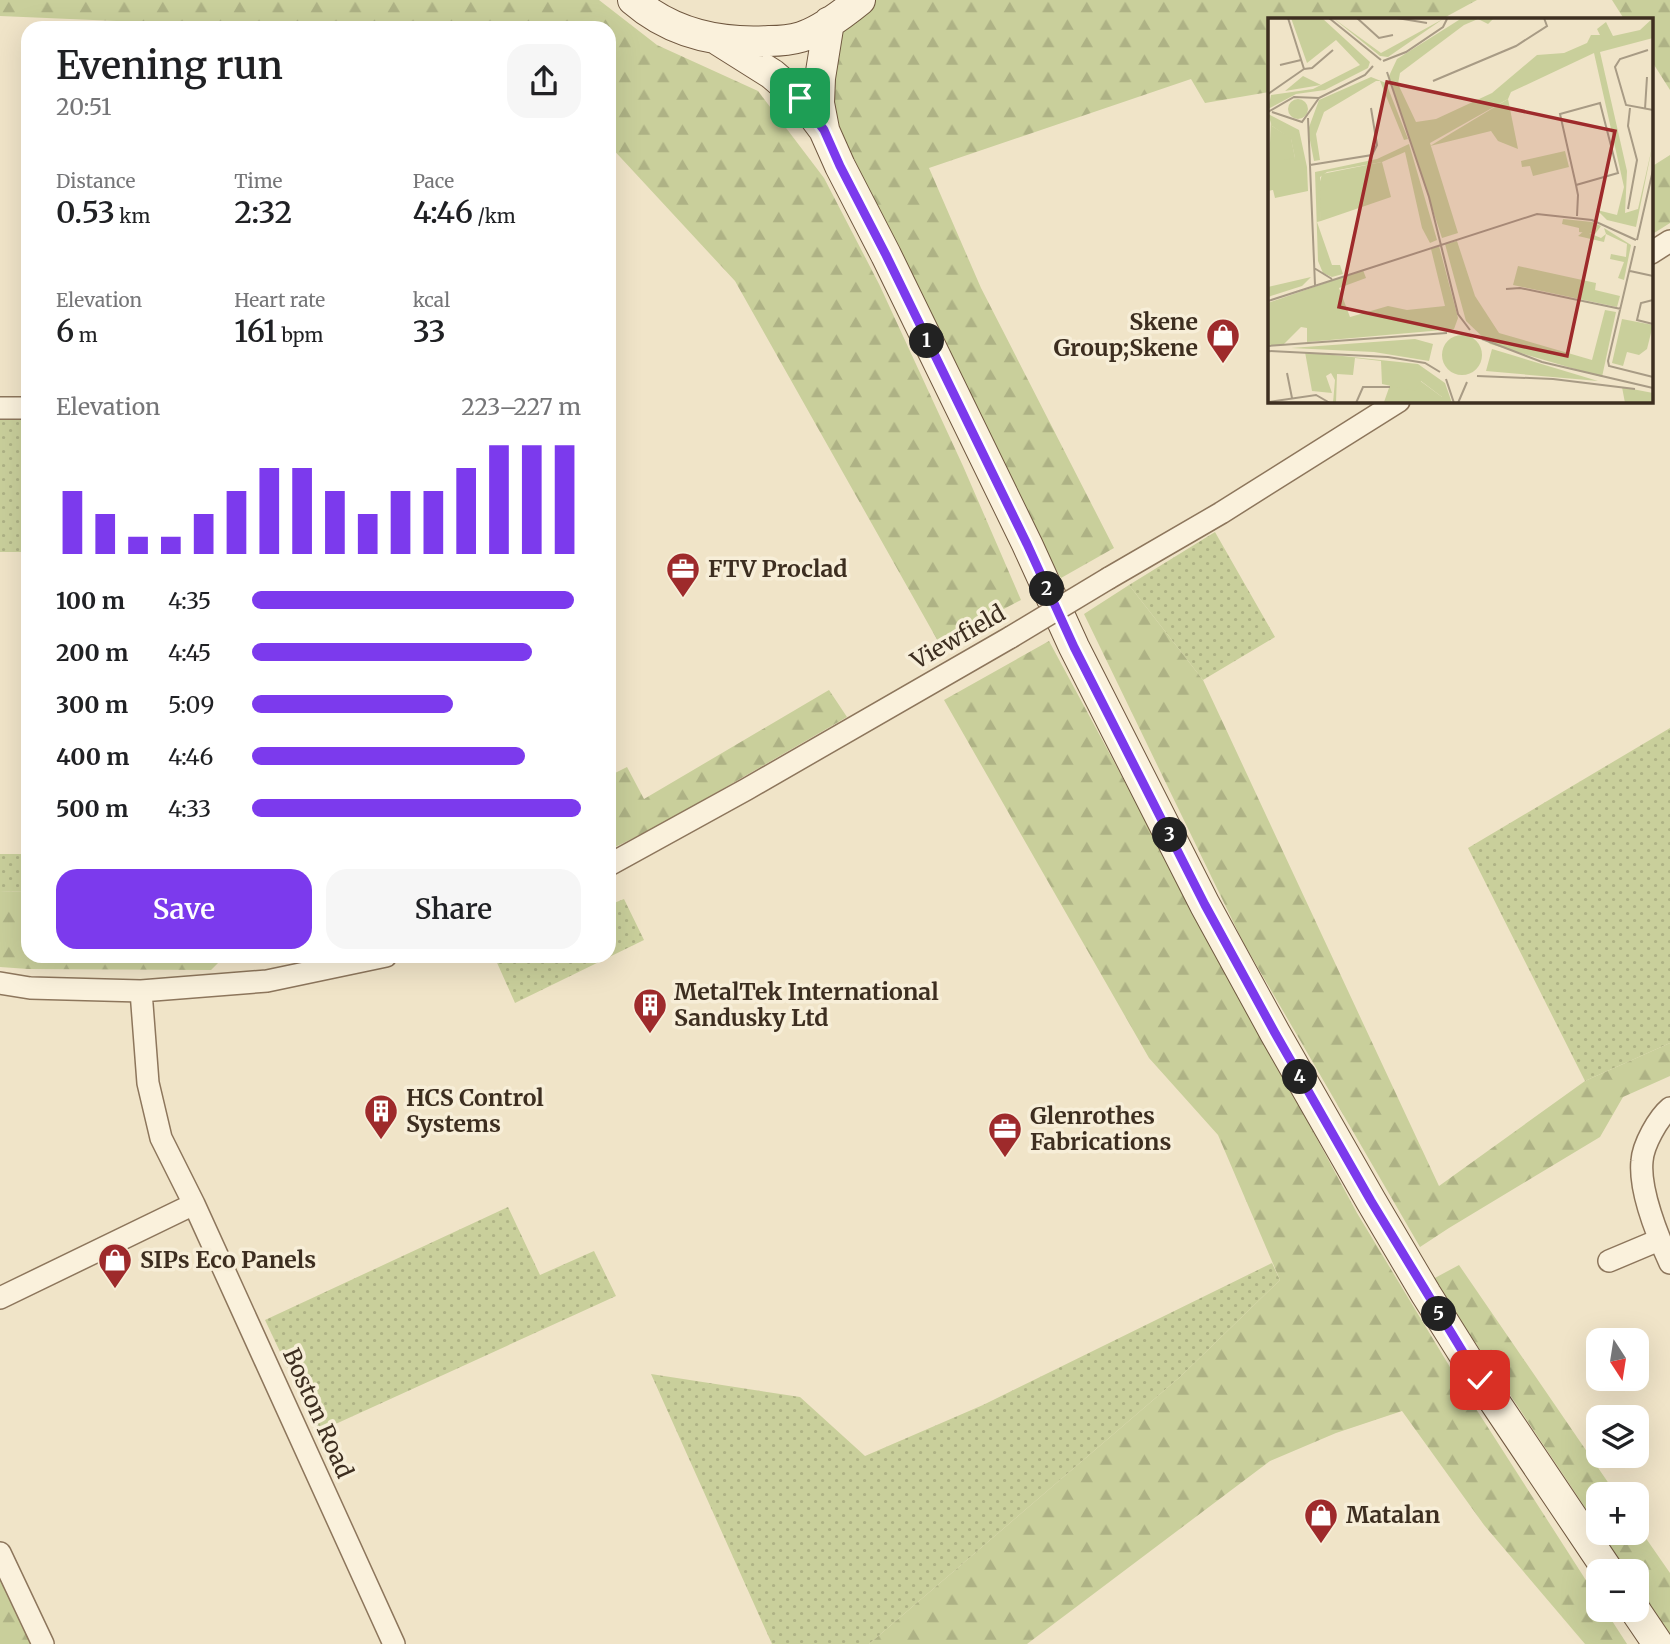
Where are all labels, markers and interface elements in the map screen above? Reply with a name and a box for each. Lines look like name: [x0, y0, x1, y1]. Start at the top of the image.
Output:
inset map: [1268, 18, 1652, 402]
text: Evening run: [56, 42, 283, 89]
button: share: [507, 44, 581, 118]
pin: [770, 68, 830, 128]
icon: arrive: [781, 79, 819, 117]
text: 20:51: [56, 92, 111, 121]
text: Distance: [56, 169, 135, 193]
text: Time: [234, 169, 283, 193]
text: Pace: [413, 169, 454, 193]
text: 0.53: [56, 193, 115, 231]
text: 2:32: [234, 193, 292, 231]
text: 4:46: [413, 193, 473, 231]
text: km: [115, 204, 150, 228]
text: /km: [473, 204, 516, 228]
text: Elevation: [56, 288, 142, 312]
text: Heart rate: [234, 288, 325, 312]
text: kcal: [413, 288, 450, 312]
place label: Skene Group;Skene: [1054, 307, 1198, 362]
text: 6: [56, 312, 74, 350]
text: 161: [234, 312, 277, 350]
text: 33: [413, 312, 446, 350]
shop icon: Skene Group;Skene: [1204, 316, 1242, 365]
text: m: [74, 323, 98, 347]
text: bpm: [277, 323, 323, 347]
pin: 1: [909, 324, 944, 358]
text: 1: [922, 328, 931, 352]
text: Elevation: [56, 392, 160, 421]
text: 223–227 m: [461, 392, 581, 421]
office icon: FTV Proclad: [664, 550, 702, 599]
place label: FTV Proclad: [708, 554, 848, 583]
pin: 2: [1030, 572, 1064, 606]
text: 2: [1041, 576, 1052, 600]
text: 100 m: [56, 586, 125, 615]
text: 4:35: [168, 586, 211, 615]
street label: Viewfield: [905, 598, 1010, 676]
text: 200 m: [56, 638, 128, 667]
text: 4:45: [168, 638, 211, 667]
text: 300 m: [56, 690, 128, 719]
text: 5:09: [168, 690, 214, 719]
text: 400 m: [56, 742, 130, 771]
text: 4:46: [168, 742, 213, 771]
text: 500 m: [56, 794, 128, 823]
text: 4:33: [168, 794, 211, 823]
pin: 3: [1152, 818, 1188, 852]
text: 3: [1164, 822, 1175, 846]
button: Save: [56, 869, 312, 949]
button: Share: [326, 869, 581, 949]
place label: MetalTek International Sandusky Ltd: [674, 977, 939, 1032]
building icon: MetalTek International Sandusky Ltd: [631, 986, 669, 1035]
pin: 4: [1282, 1060, 1318, 1094]
text: 4: [1293, 1064, 1306, 1088]
place label: HCS Control Systems: [406, 1083, 544, 1138]
building icon: HCS Control Systems: [362, 1092, 400, 1141]
place label: Glenrothes Fabrications: [1030, 1101, 1171, 1156]
office icon: Glenrothes Fabrications: [986, 1110, 1024, 1159]
shop icon: SIPs Eco Panels: [96, 1241, 134, 1290]
place label: SIPs Eco Panels: [140, 1245, 316, 1274]
pin: 5: [1422, 1296, 1456, 1332]
text: 5: [1433, 1301, 1444, 1325]
north arrow: [1586, 1328, 1648, 1391]
map controls: [1586, 1328, 1649, 1622]
street label: Boston Road: [277, 1343, 360, 1482]
pin: [1450, 1350, 1510, 1410]
icon: check: [1461, 1361, 1499, 1399]
button: layers: [1586, 1405, 1649, 1468]
button: +: [1586, 1482, 1649, 1545]
shop icon: Matalan: [1302, 1496, 1340, 1545]
place label: Matalan: [1346, 1500, 1440, 1529]
button: −: [1586, 1559, 1649, 1622]

